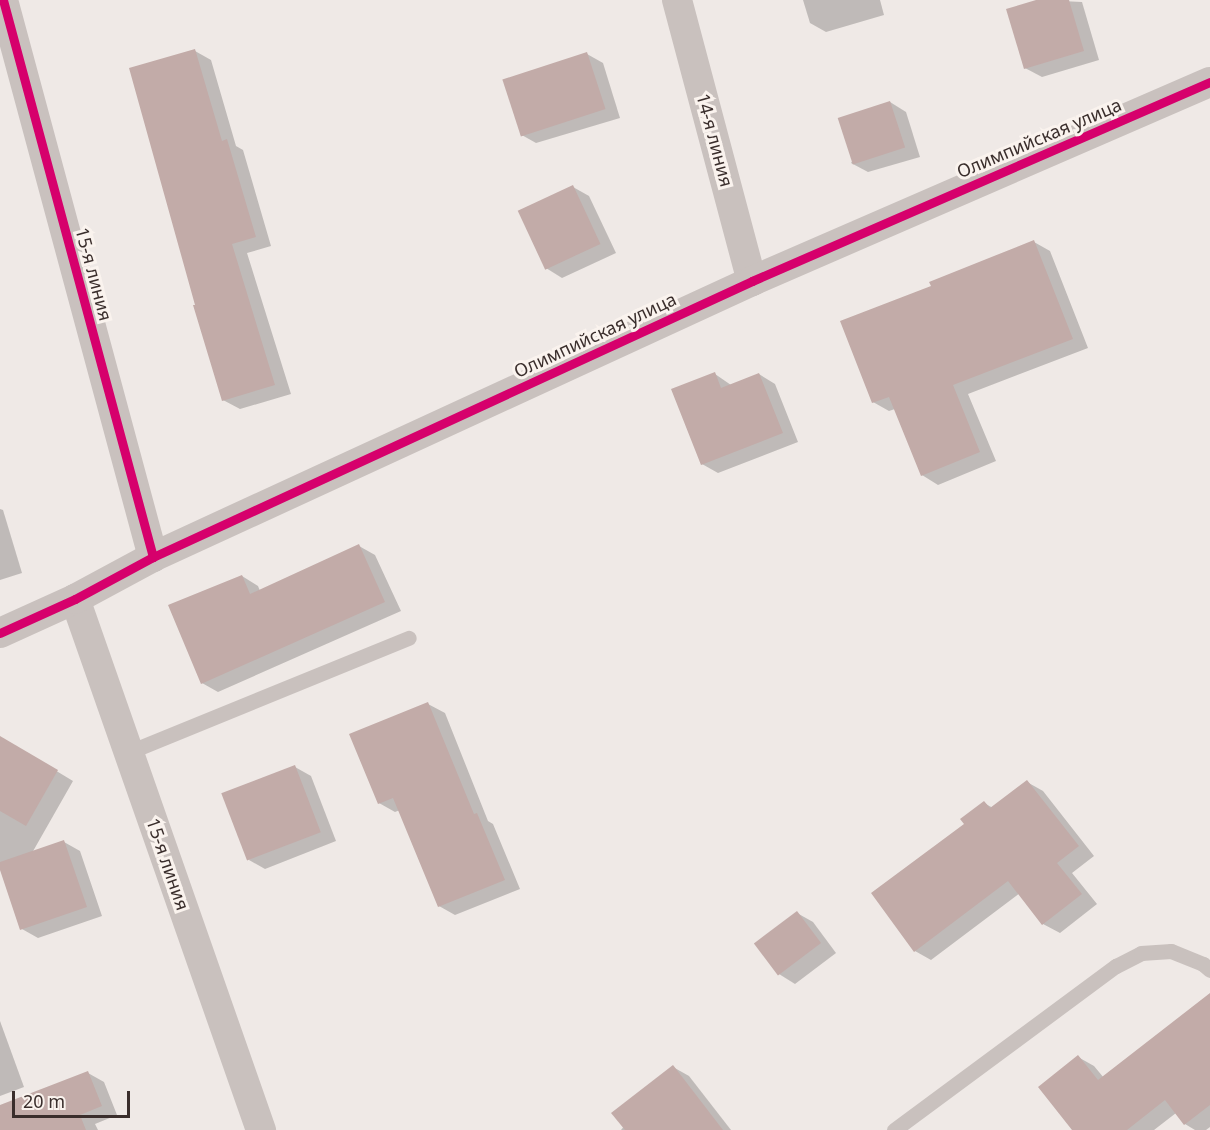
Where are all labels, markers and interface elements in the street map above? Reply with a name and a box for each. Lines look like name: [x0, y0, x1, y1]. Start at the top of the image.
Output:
street label: 14-я линия: [692, 91, 738, 189]
street label: Олимпийская улица: [954, 94, 1124, 182]
street label: 15-я линия: [71, 225, 117, 323]
street label: Олимпийская улица: [510, 288, 680, 382]
street label: 15-я линия: [142, 815, 194, 913]
scale bar: [15, 1079, 134, 1117]
text: 20 m: [23, 1089, 65, 1113]

